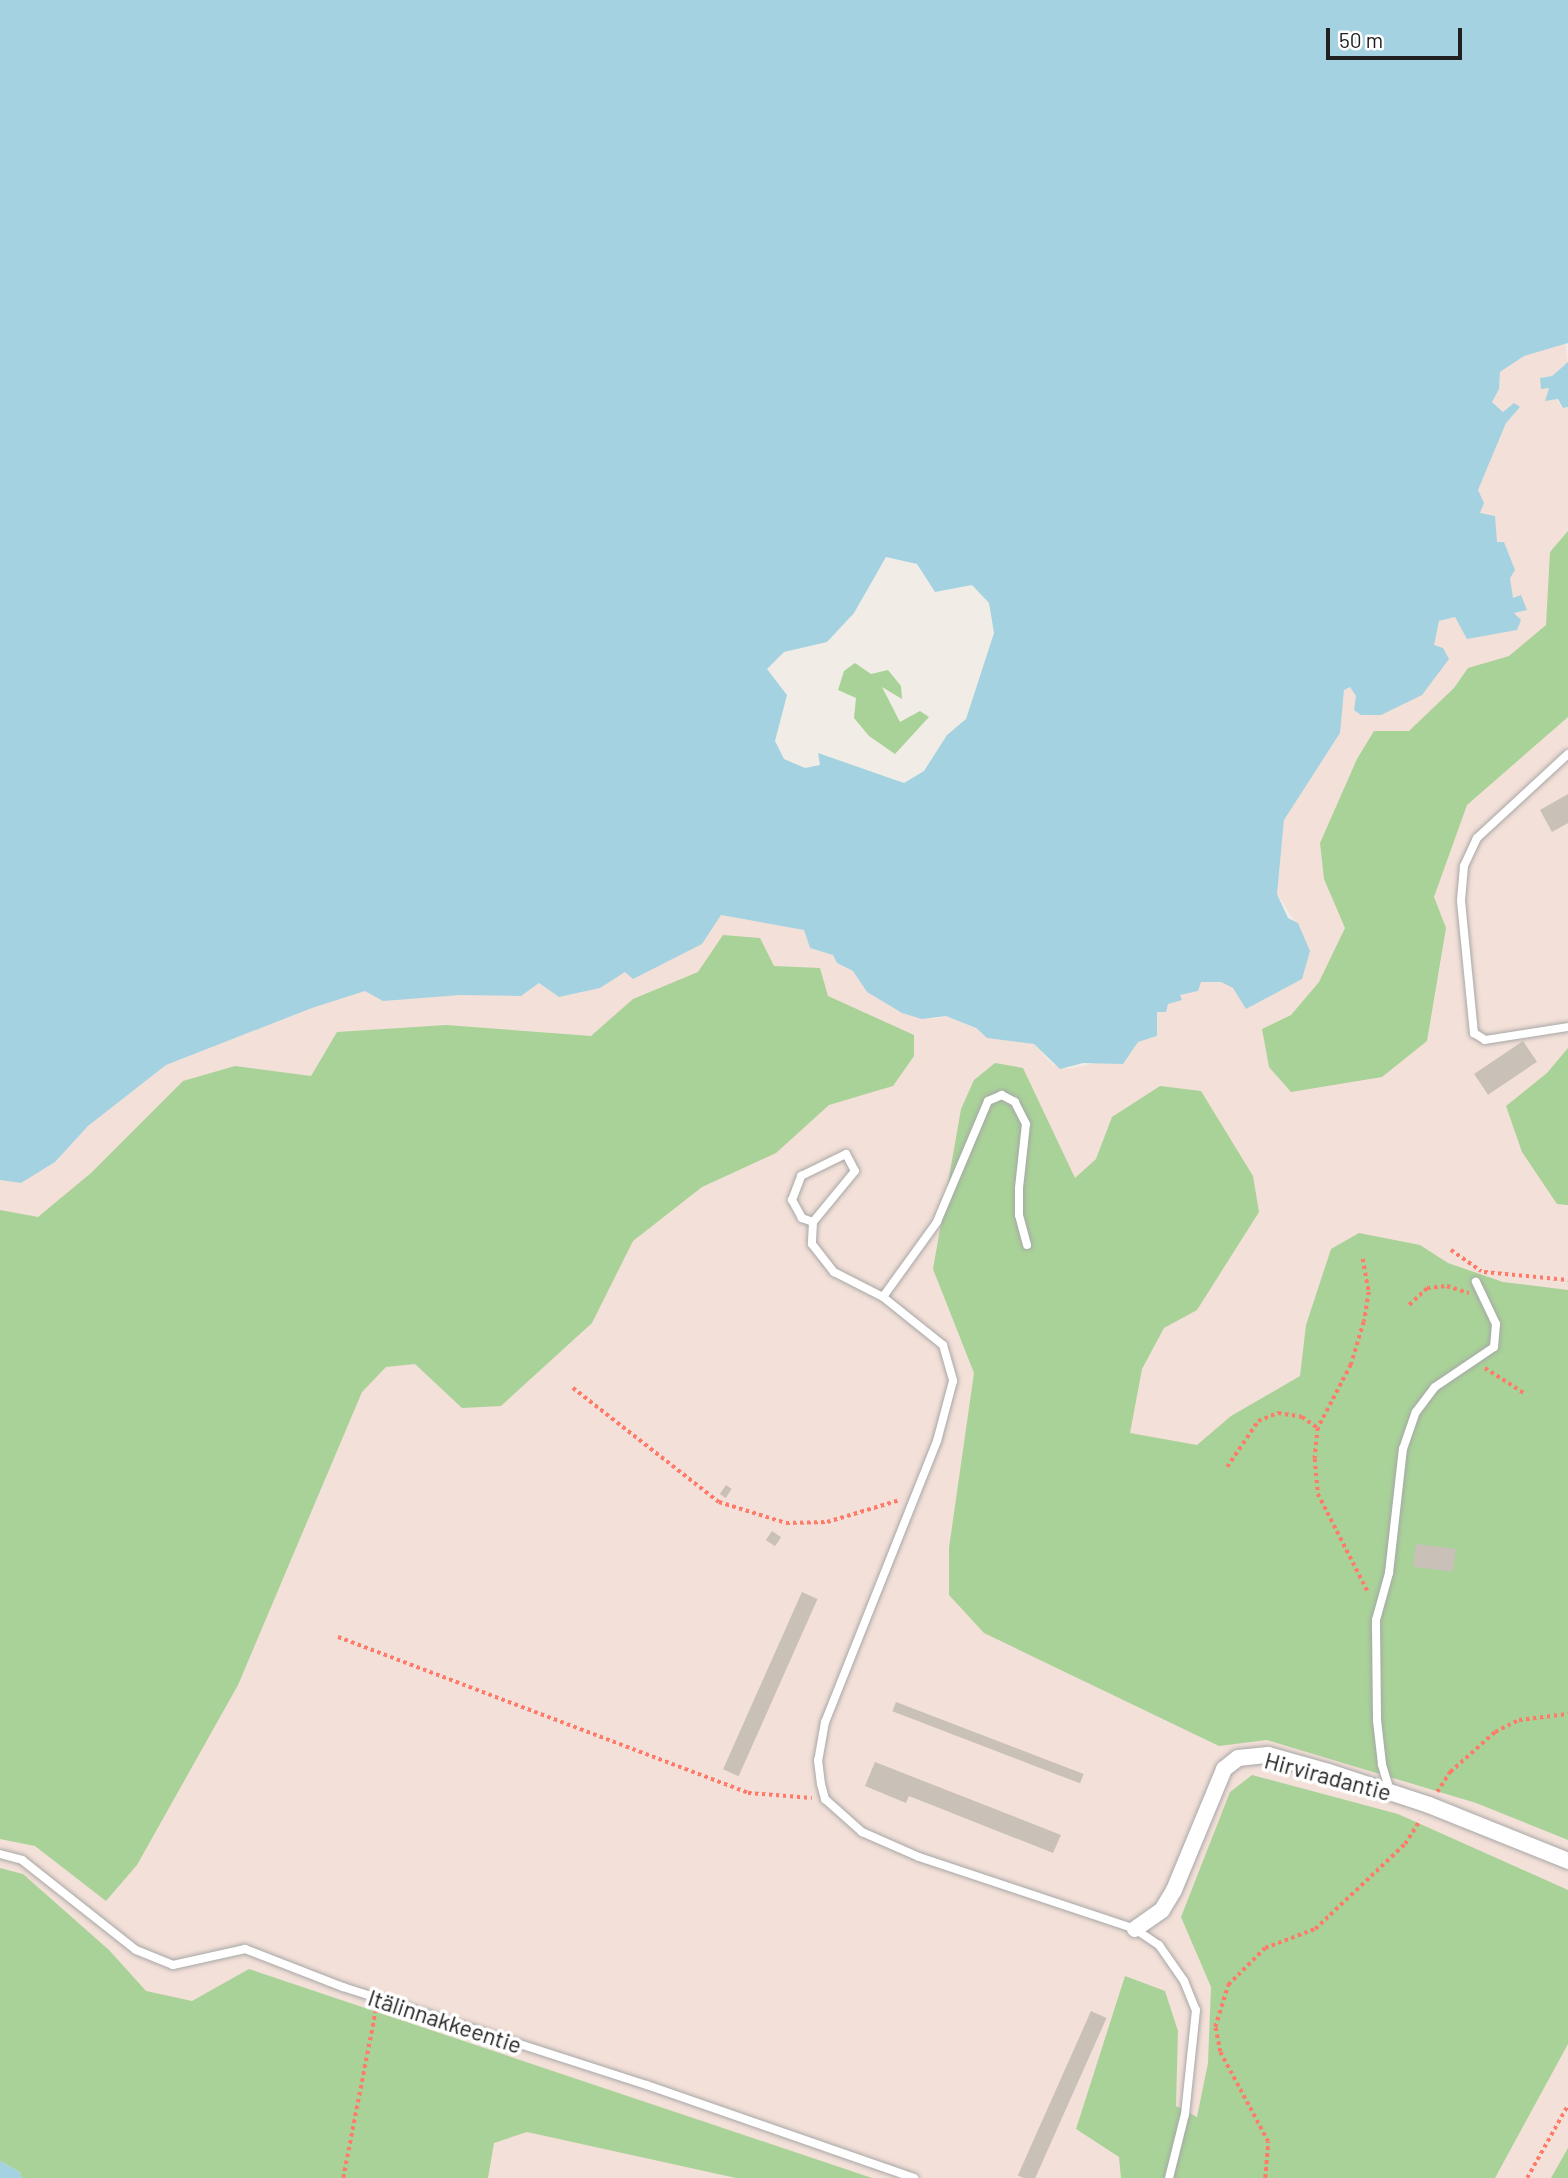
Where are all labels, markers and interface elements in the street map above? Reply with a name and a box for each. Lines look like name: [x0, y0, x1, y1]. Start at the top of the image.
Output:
scale bar: [1330, 14, 1466, 58]
text: 50 m: [1339, 27, 1383, 52]
street label: Hirviradantie: [1262, 1746, 1394, 1806]
street label: Itälinnakkeentie: [365, 1983, 525, 2059]

